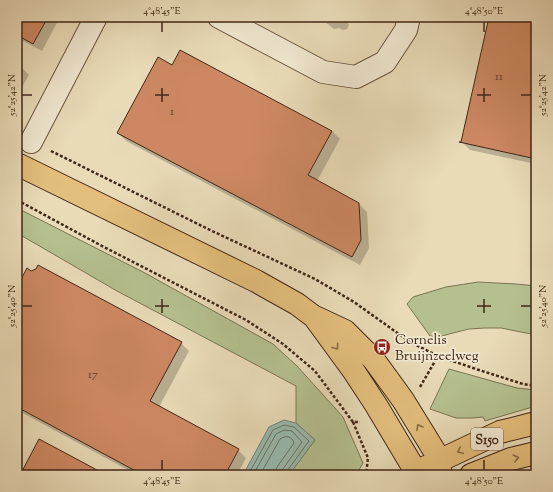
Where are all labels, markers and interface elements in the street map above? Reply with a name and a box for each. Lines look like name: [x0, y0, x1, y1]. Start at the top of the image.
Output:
text: 4°48'45"E: [143, 4, 181, 19]
text: 4°48'50"E: [465, 4, 503, 19]
house number: 11: [495, 68, 503, 86]
text: 52°25'42"N: [5, 74, 20, 117]
text: 52°25'42"N: [536, 74, 551, 117]
house number: 1: [170, 103, 174, 121]
text: 52°25'40"N: [5, 285, 20, 328]
text: 52°25'40"N: [536, 285, 551, 328]
place label: Cornelis Bruijnzeelweg: [395, 331, 479, 367]
bus stop icon: Cornelis Bruijnzeelweg: [372, 337, 392, 357]
one-way arrow: [331, 343, 339, 350]
house number: 17: [88, 366, 98, 384]
one-way arrow: [417, 424, 424, 431]
road number: S150: [471, 428, 503, 450]
one-way arrow: [457, 446, 465, 454]
one-way arrow: [513, 454, 519, 462]
text: 4°48'45"E: [143, 474, 181, 489]
text: 4°48'50"E: [465, 474, 503, 489]

